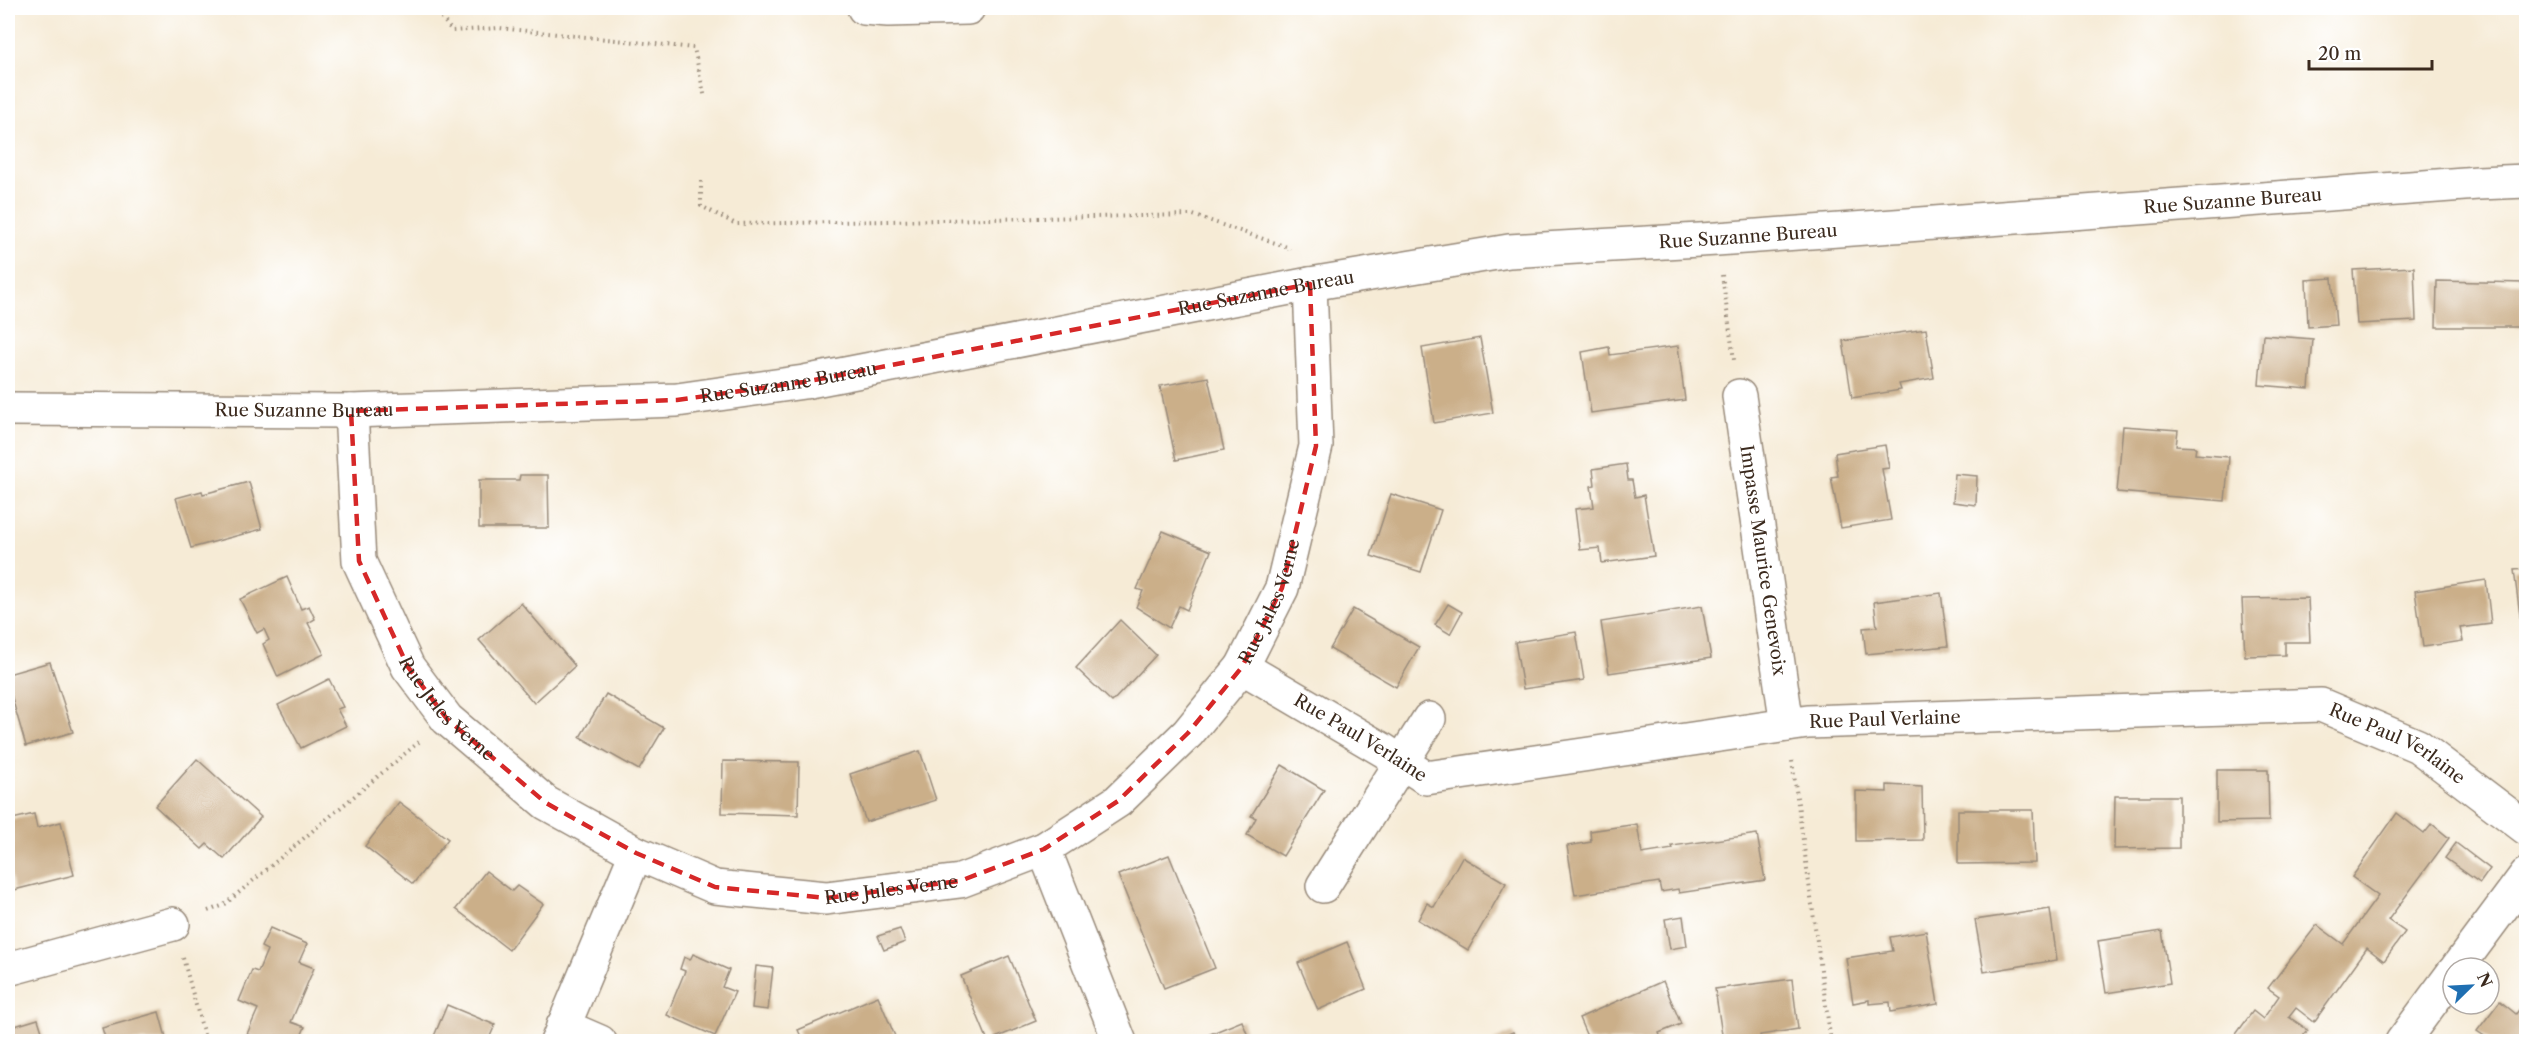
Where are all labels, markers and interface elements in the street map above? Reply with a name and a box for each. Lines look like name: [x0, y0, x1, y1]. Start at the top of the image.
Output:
scale bar: [2309, 33, 2432, 71]
text: 20 m: [2318, 43, 2362, 65]
street label: Rue Suzanne Bureau: [2143, 184, 2323, 219]
street label: Rue Suzanne Bureau: [1658, 219, 1838, 253]
street label: Rue Suzanne Bureau: [1176, 266, 1356, 320]
street label: Rue Suzanne Bureau: [699, 357, 879, 408]
street label: Rue Suzanne Bureau: [214, 399, 394, 422]
street label: Impasse Maurice Genevoix: [1735, 444, 1791, 677]
street label: Rue Jules Verne: [1234, 537, 1304, 668]
street label: Rue Jules Verne: [394, 653, 499, 766]
street label: Rue Paul Verlaine: [1290, 689, 1431, 787]
street label: Rue Paul Verlaine: [2326, 699, 2469, 789]
street label: Rue Paul Verlaine: [1809, 706, 1961, 733]
street label: Rue Jules Verne: [823, 870, 959, 909]
north arrow: [2441, 956, 2501, 1016]
text: N: [2473, 969, 2497, 990]

